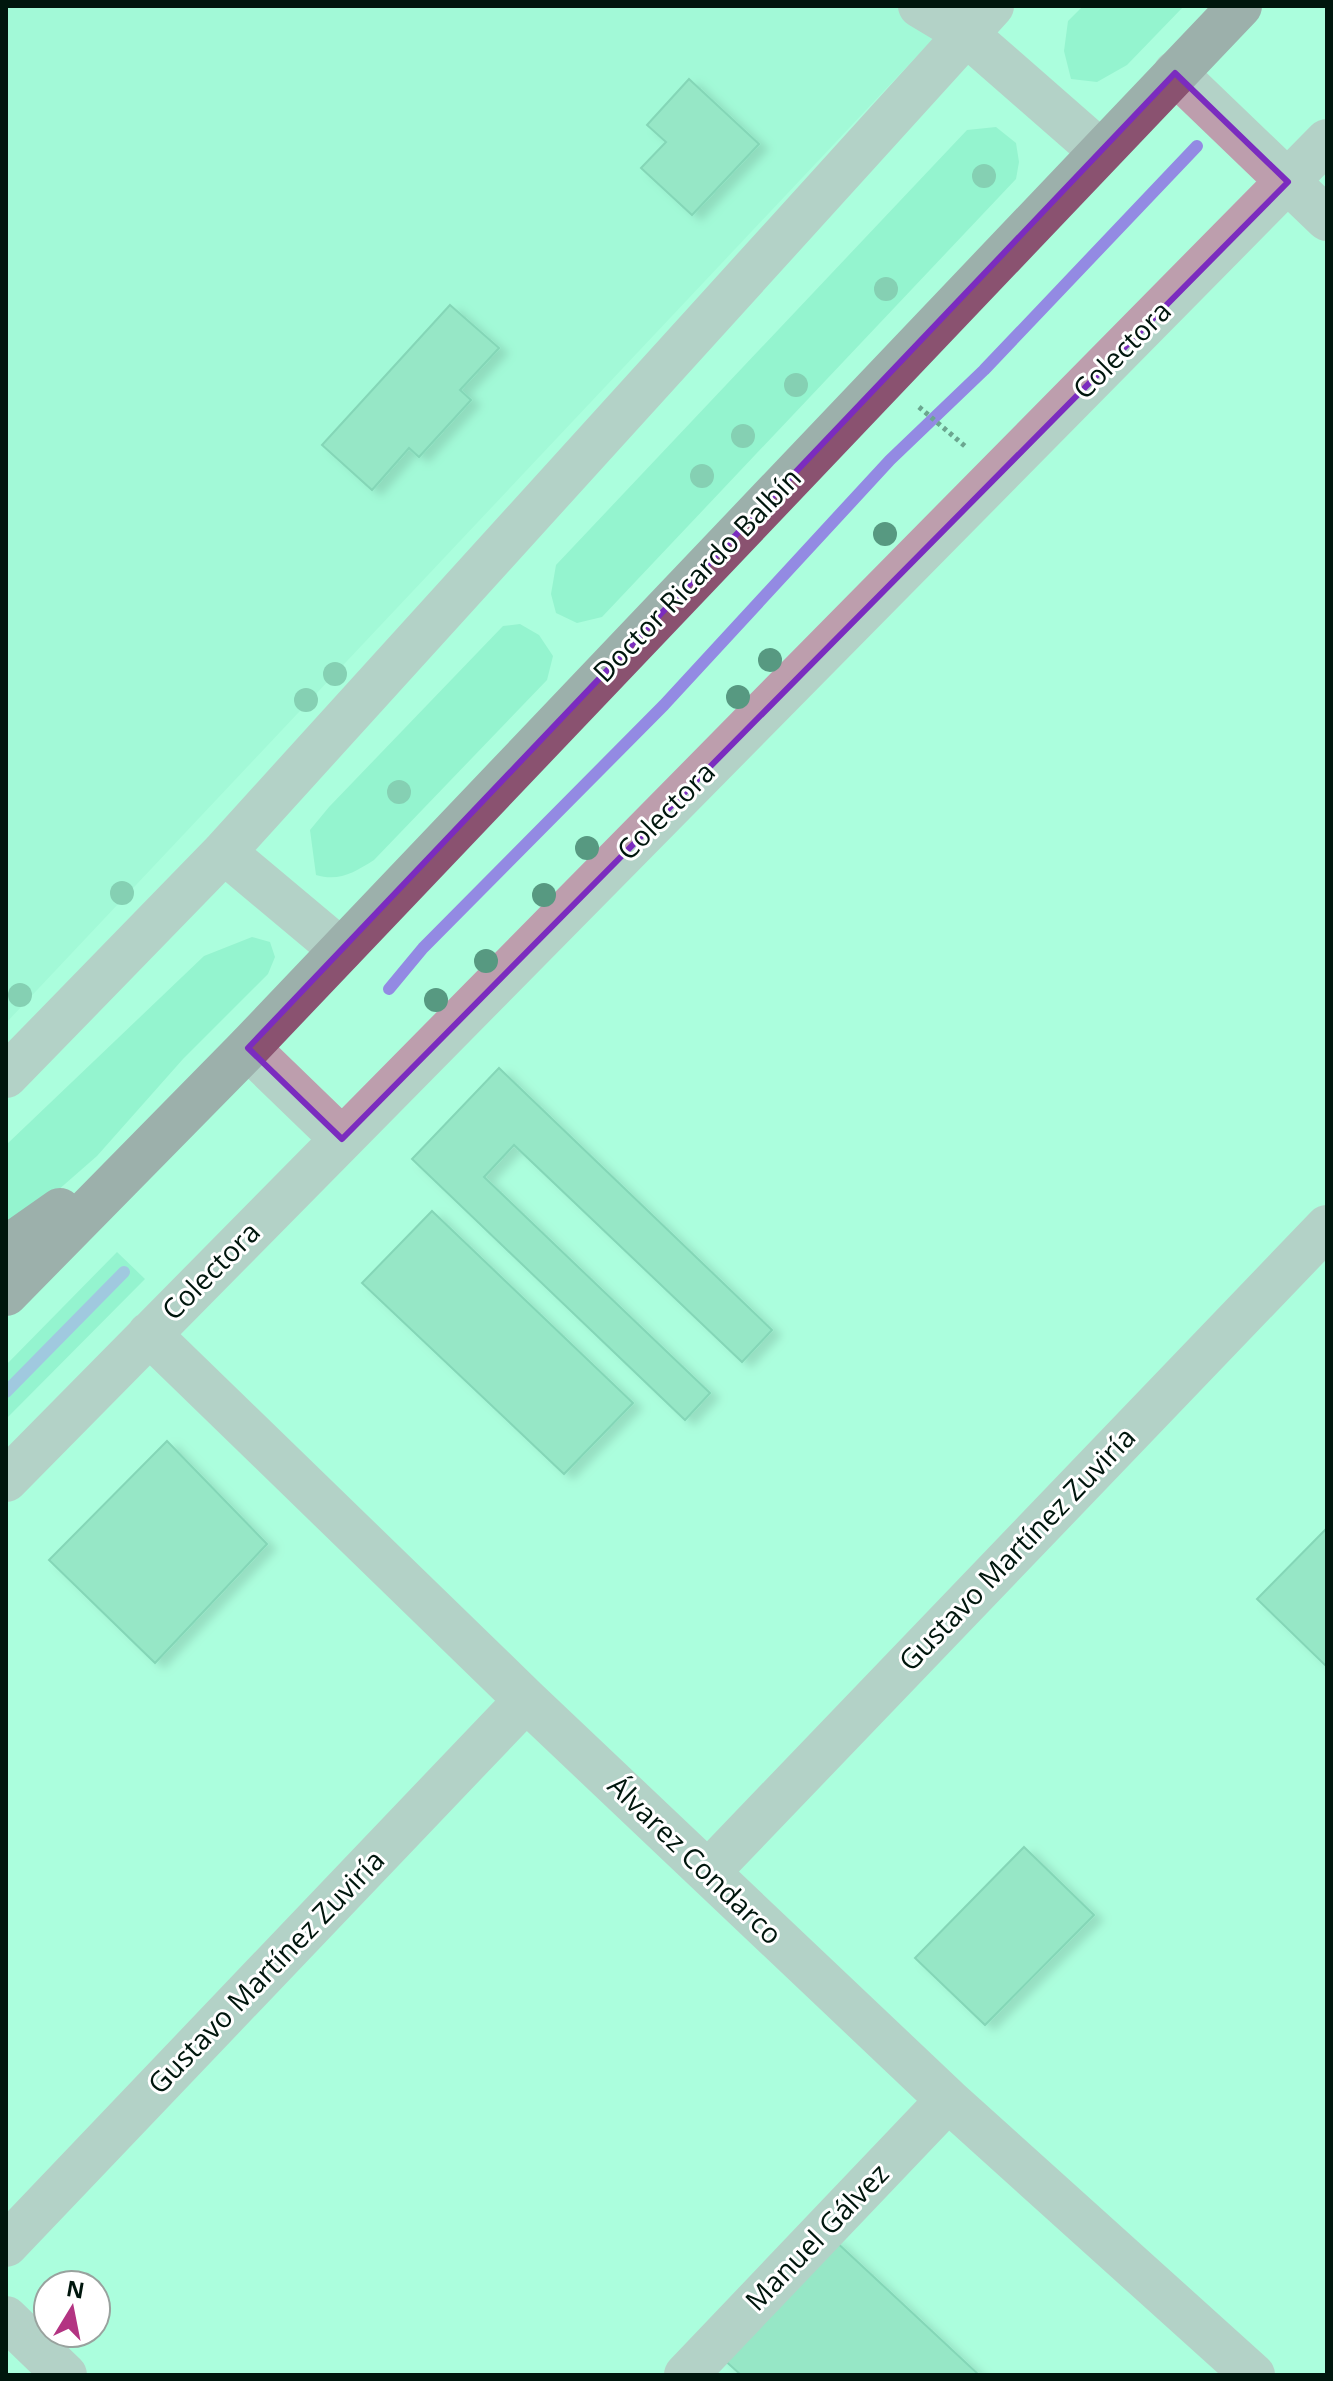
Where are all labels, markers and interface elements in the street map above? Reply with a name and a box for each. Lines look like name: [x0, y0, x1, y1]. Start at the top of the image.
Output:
street label: Colectora: [1064, 292, 1179, 407]
street label: Doctor Ricardo Balbín: [584, 459, 809, 690]
street label: Colectora: [608, 753, 723, 868]
street label: Colectora: [153, 1213, 268, 1328]
street label: Gustavo Martínez Zuviría: [890, 1418, 1143, 1679]
street label: Álvarez Condarco: [601, 1766, 791, 1952]
street label: Gustavo Martínez Zuviría: [139, 1841, 392, 2102]
street label: Manuel Gálvez: [736, 2154, 896, 2318]
north arrow: [32, 2269, 112, 2349]
text: N: [64, 2272, 87, 2305]

